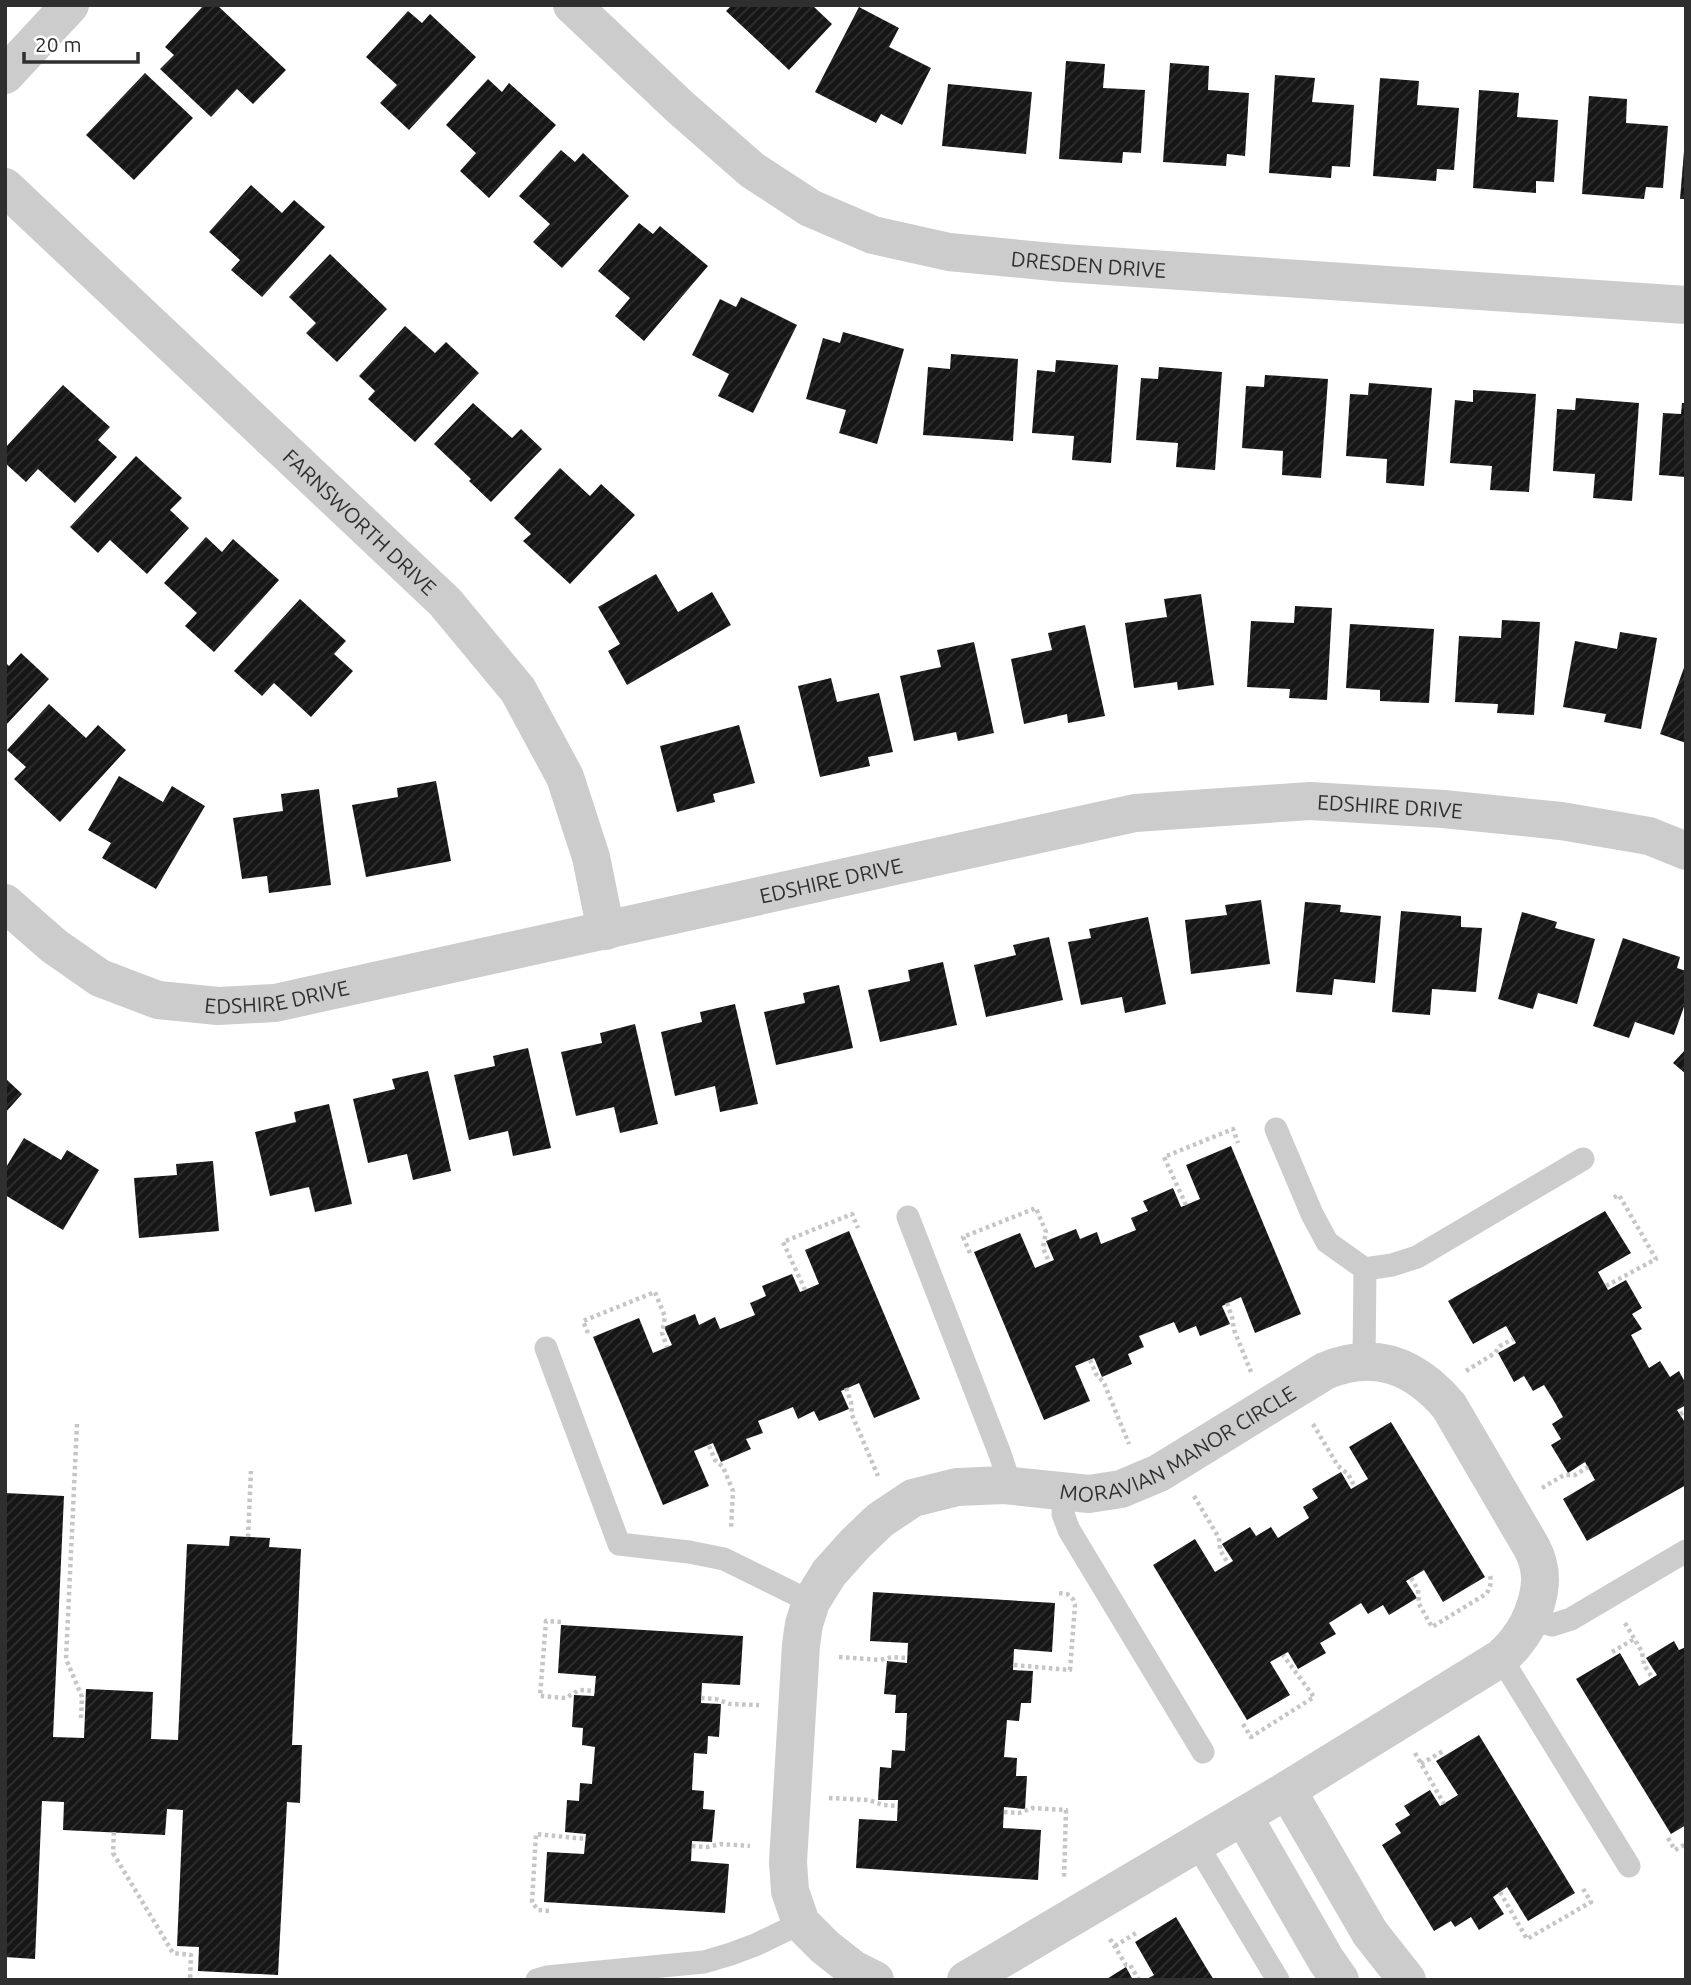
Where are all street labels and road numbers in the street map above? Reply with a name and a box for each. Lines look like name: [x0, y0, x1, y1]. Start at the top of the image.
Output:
street label: DRESDEN DRIVE: [1010, 246, 1167, 282]
street label: FARNSWORTH DRIVE: [279, 444, 442, 600]
street label: EDSHIRE DRIVE: [1317, 789, 1464, 823]
street label: EDSHIRE DRIVE: [757, 853, 905, 908]
street label: EDSHIRE DRIVE: [203, 975, 351, 1018]
street label: MORAVIAN MANOR CIRCLE: [1059, 1380, 1300, 1506]

